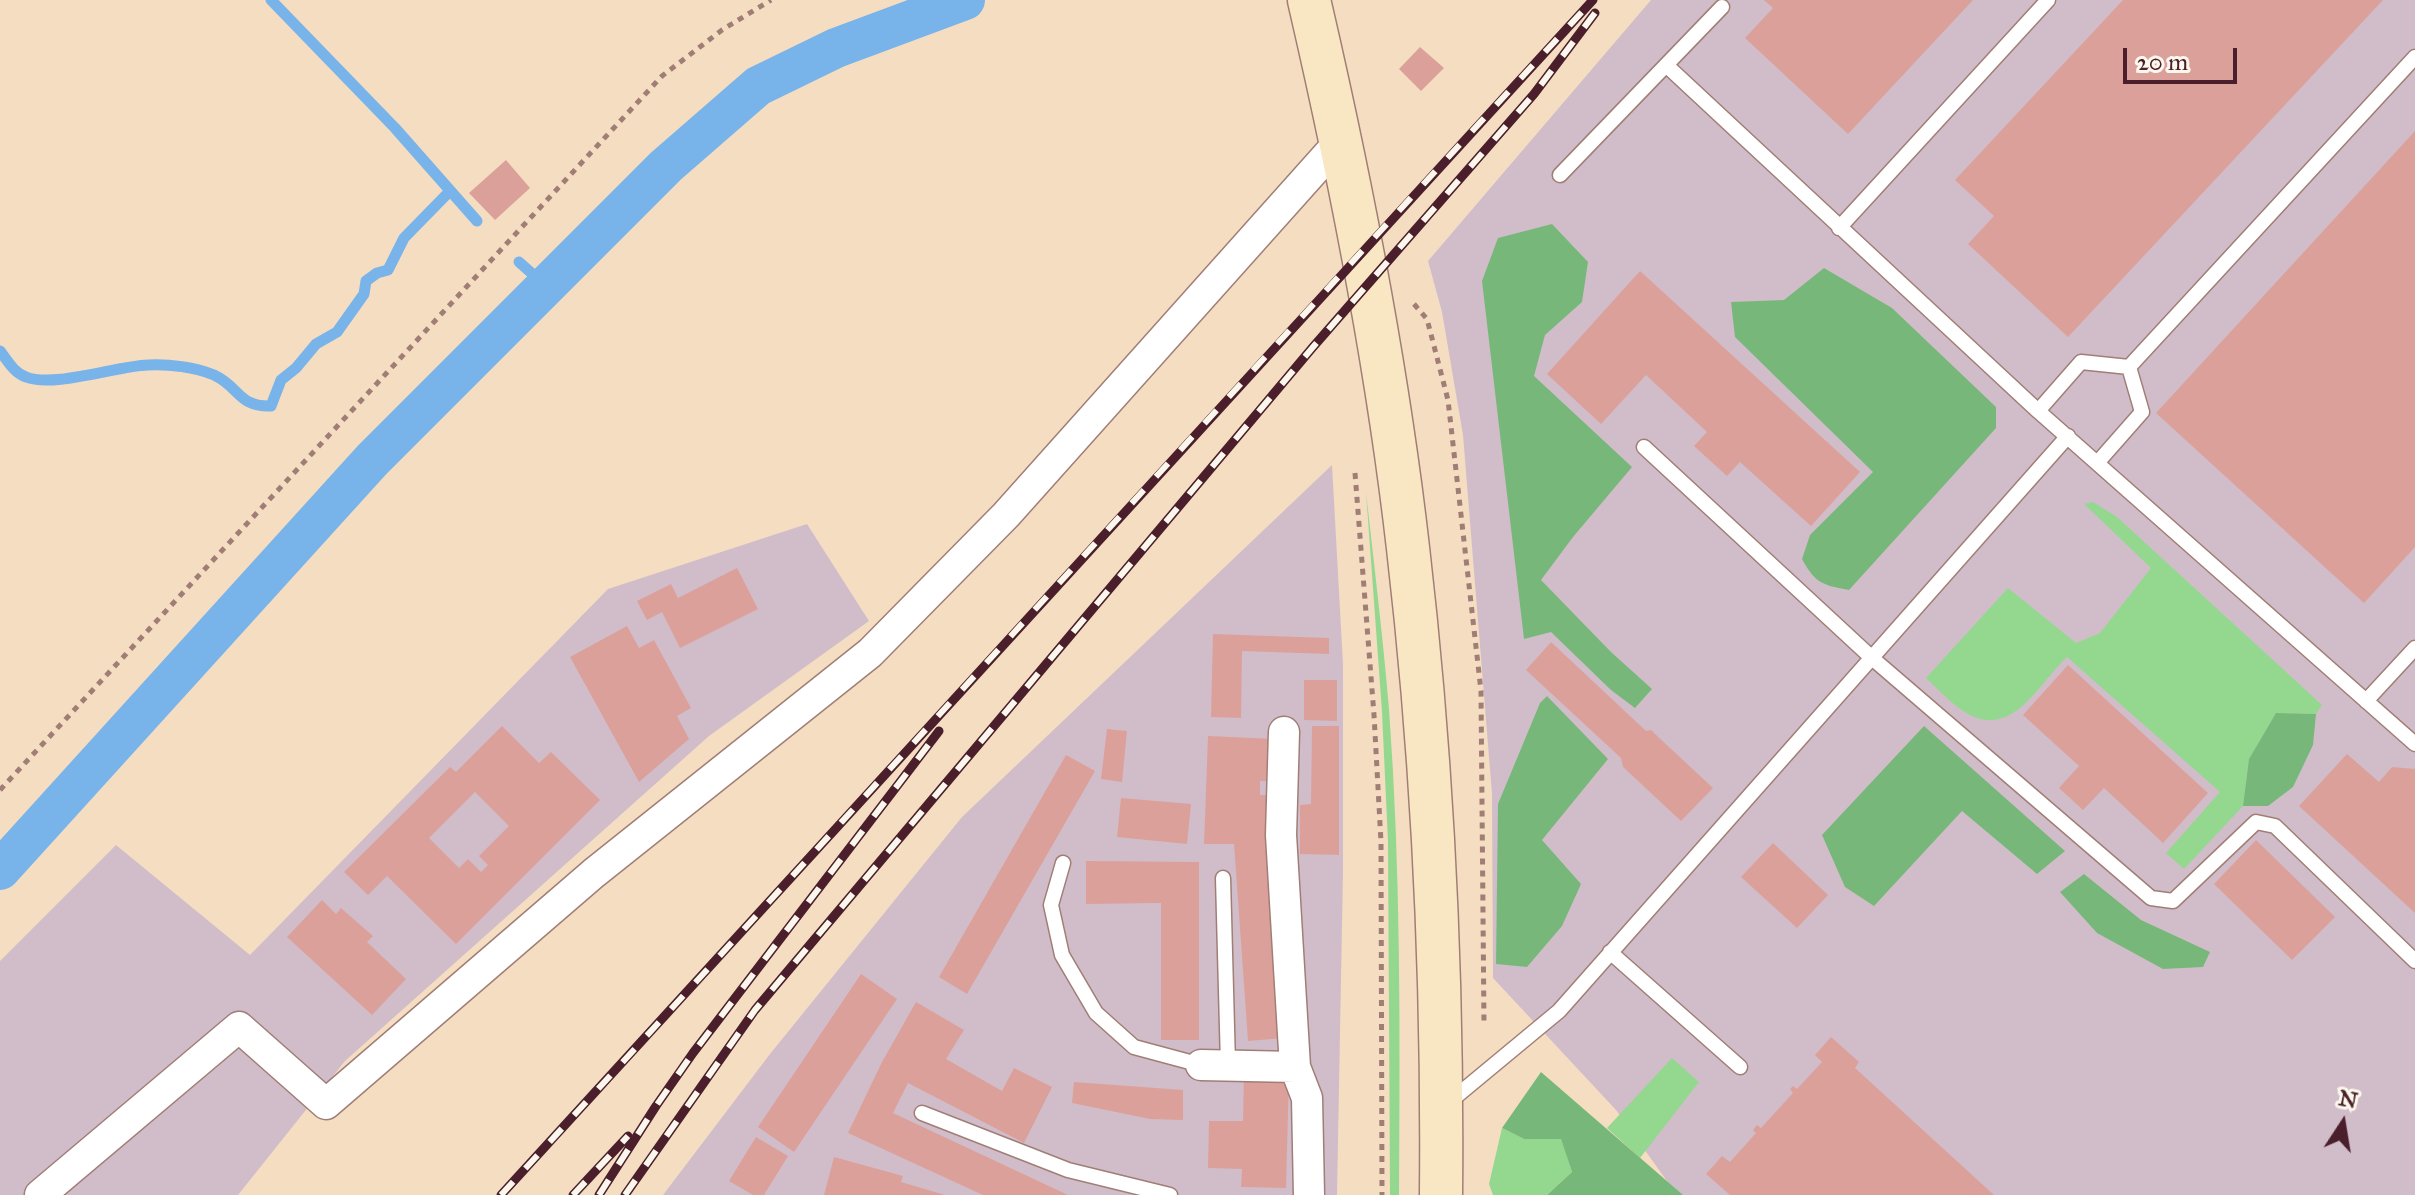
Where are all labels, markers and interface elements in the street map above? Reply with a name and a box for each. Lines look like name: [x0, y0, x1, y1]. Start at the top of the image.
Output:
scale bar: [2127, 32, 2241, 82]
text: 20 m: [2137, 47, 2188, 77]
north arrow: [2303, 1083, 2383, 1163]
text: N: [2336, 1084, 2360, 1114]

